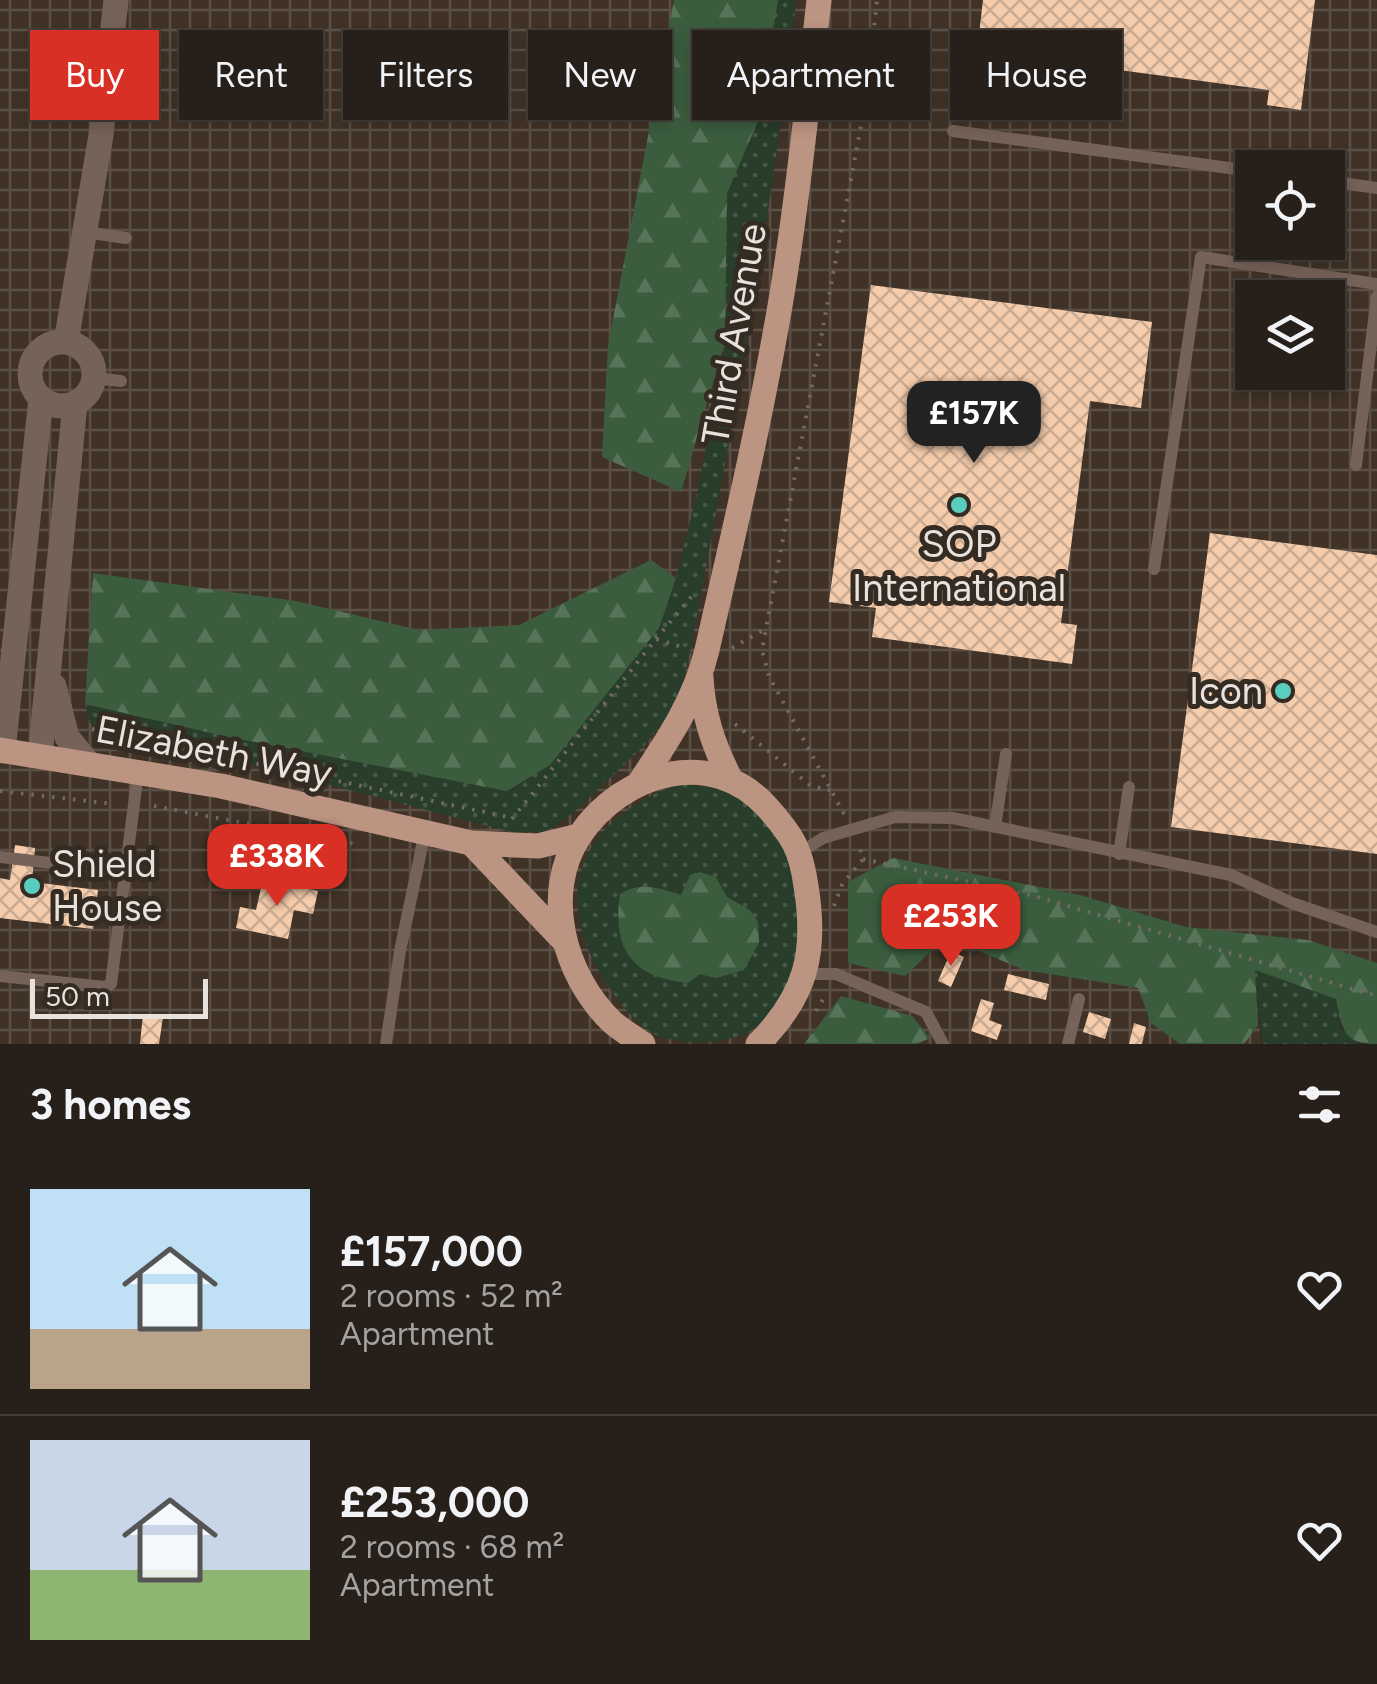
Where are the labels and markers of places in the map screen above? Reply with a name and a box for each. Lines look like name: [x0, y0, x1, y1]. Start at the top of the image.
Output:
pin: £157K: [904, 381, 1044, 466]
marker: SOP International: [948, 494, 970, 516]
place label: SOP International: [852, 521, 1066, 611]
place label: Icon: [1189, 668, 1263, 714]
marker: Icon: [1272, 680, 1294, 702]
pin: £338K: [207, 824, 347, 909]
place label: Shield House: [52, 841, 162, 931]
marker: Shield House: [21, 875, 43, 897]
pin: £253K: [881, 884, 1021, 969]

